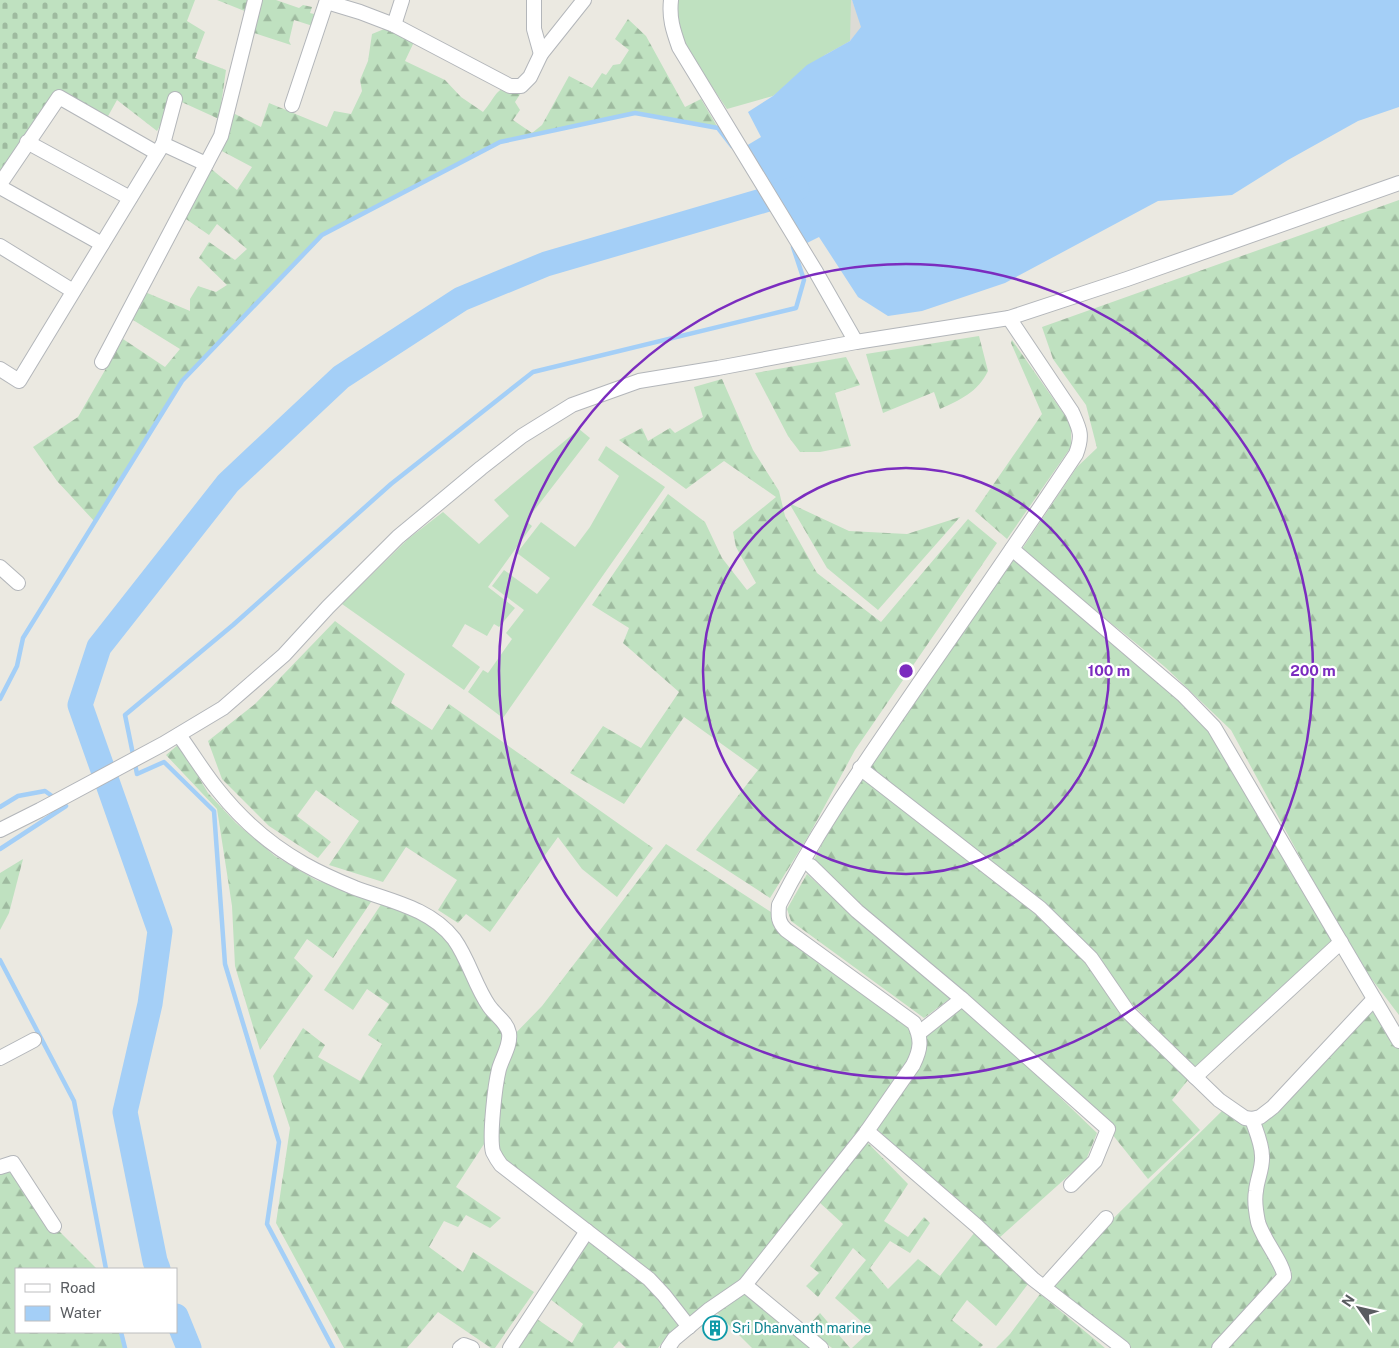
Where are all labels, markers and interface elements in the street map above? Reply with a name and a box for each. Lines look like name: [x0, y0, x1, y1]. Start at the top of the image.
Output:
centre of rings: [897, 662, 915, 680]
text: 100 m: [1088, 662, 1130, 679]
text: 200 m: [1290, 662, 1336, 679]
legend: [15, 1268, 178, 1333]
text: Road: [60, 1279, 96, 1296]
north arrow: [1334, 1283, 1384, 1333]
text: N: [1339, 1292, 1358, 1310]
text: Water: [60, 1304, 102, 1321]
building icon: Sri Dhanvanth marine: [702, 1315, 728, 1341]
place label: Sri Dhanvanth marine: [732, 1320, 871, 1336]

